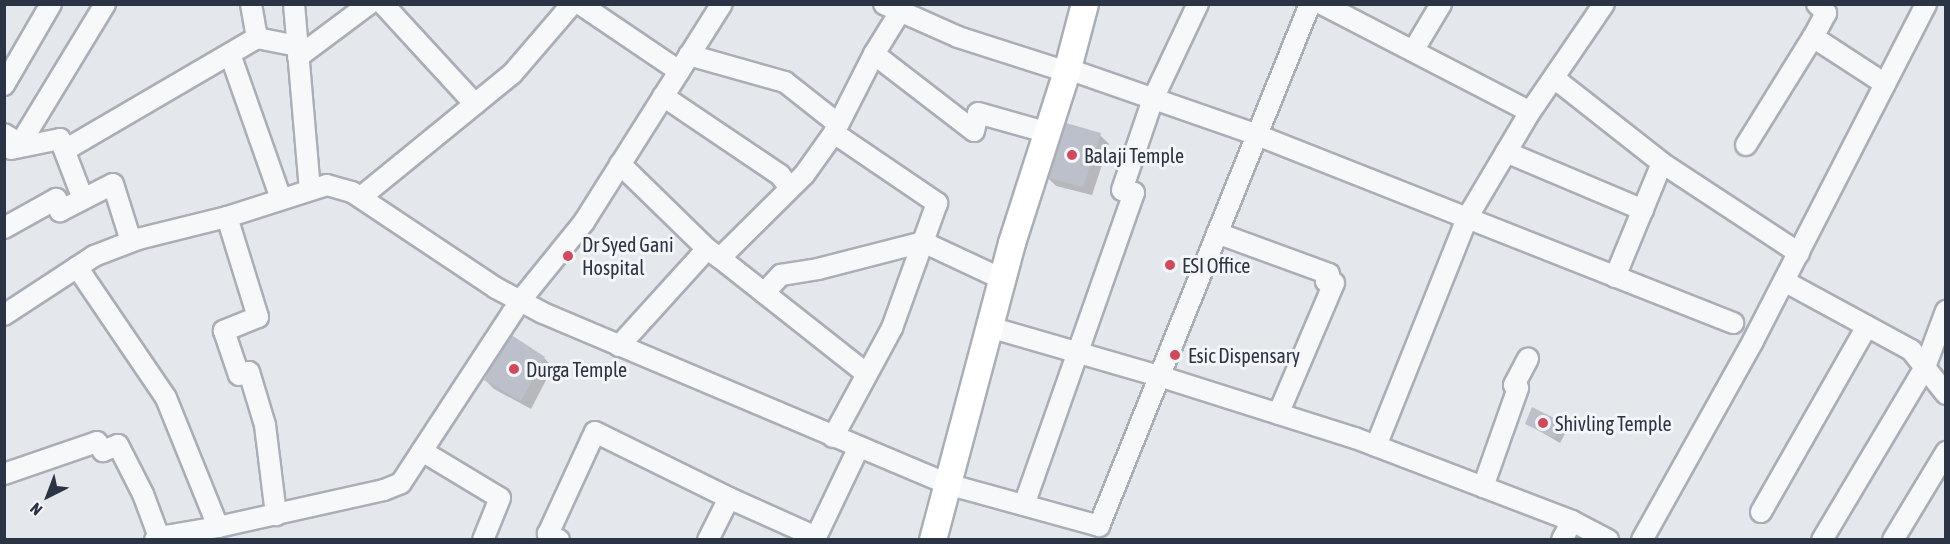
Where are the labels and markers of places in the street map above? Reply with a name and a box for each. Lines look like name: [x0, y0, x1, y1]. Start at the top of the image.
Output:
place label: Balaji Temple: [1084, 143, 1184, 167]
marker: Balaji Temple: [1065, 148, 1079, 162]
place label: Dr Syed Gani Hospital: [582, 232, 673, 279]
marker: Dr Syed Gani Hospital: [559, 247, 577, 265]
place label: ESI Office: [1182, 253, 1250, 277]
marker: ESI Office: [1163, 258, 1177, 272]
place label: Esic Dispensary: [1188, 343, 1300, 367]
marker: Esic Dispensary: [1166, 346, 1184, 364]
place label: Durga Temple: [526, 357, 627, 381]
marker: Durga Temple: [507, 362, 521, 376]
place label: Shivling Temple: [1555, 411, 1672, 435]
marker: Shivling Temple: [1536, 416, 1550, 430]

